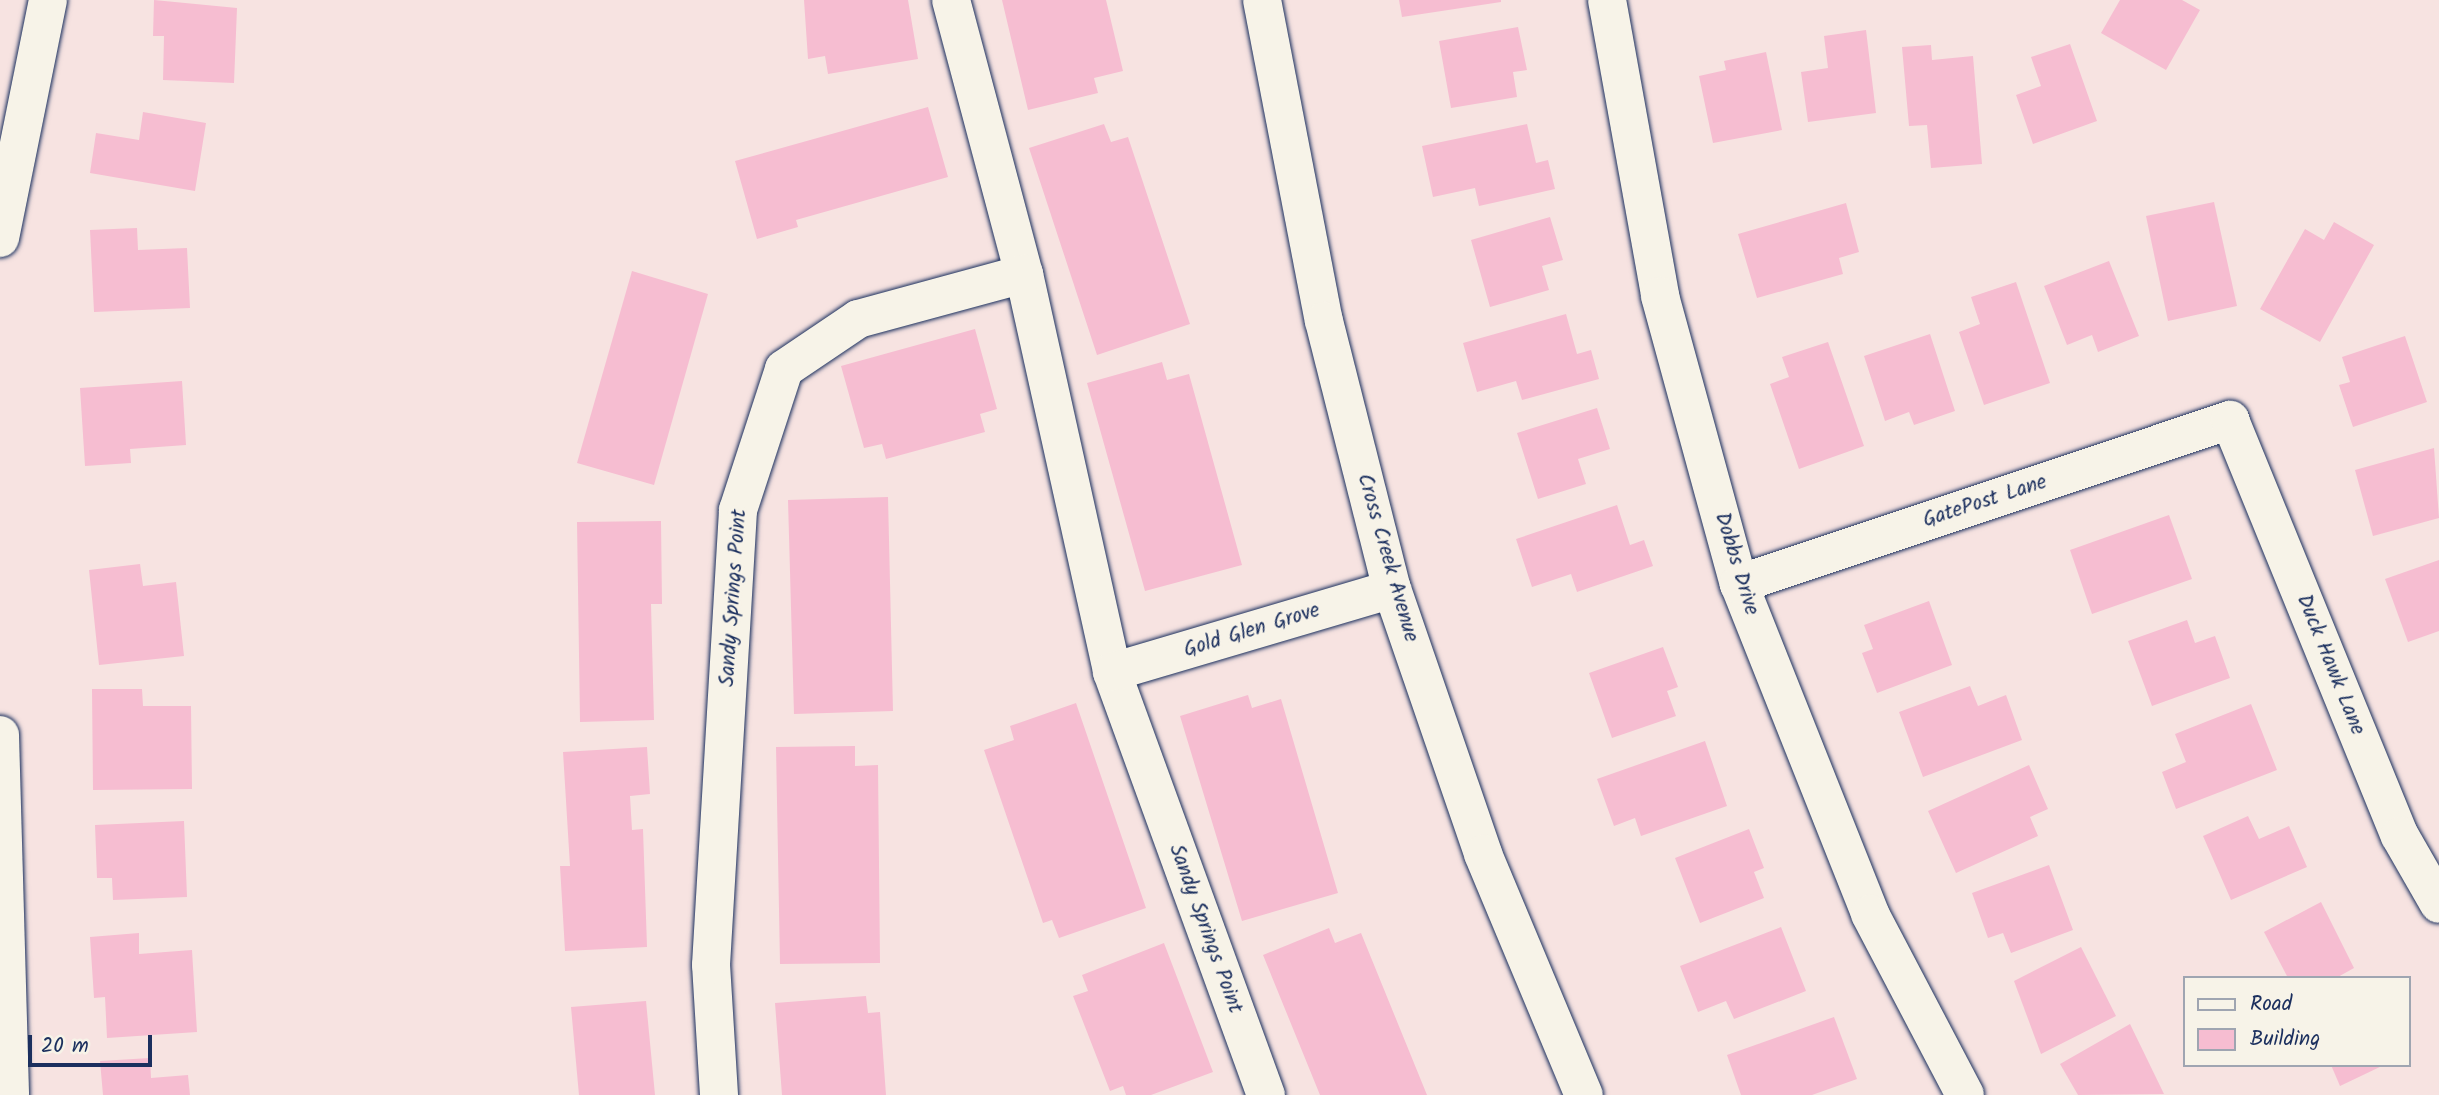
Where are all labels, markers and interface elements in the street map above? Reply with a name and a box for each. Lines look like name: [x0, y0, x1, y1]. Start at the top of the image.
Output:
street label: GatePost Lane: [1920, 470, 2050, 534]
street label: Cross Creek Avenue: [1351, 471, 1423, 645]
street label: Sandy Springs Point: [715, 508, 753, 688]
street label: Dobbs Drive: [1708, 509, 1764, 619]
street label: Duck Hawk Lane: [2290, 591, 2370, 739]
street label: Gold Glen Grove: [1181, 598, 1323, 664]
street label: Sandy Springs Point: [1163, 841, 1247, 1017]
legend: [2184, 976, 2411, 1067]
text: Road: [2250, 988, 2292, 1021]
scale bar: [32, 1021, 156, 1066]
text: Building: [2250, 1023, 2320, 1056]
text: 20 m: [41, 1030, 89, 1063]

